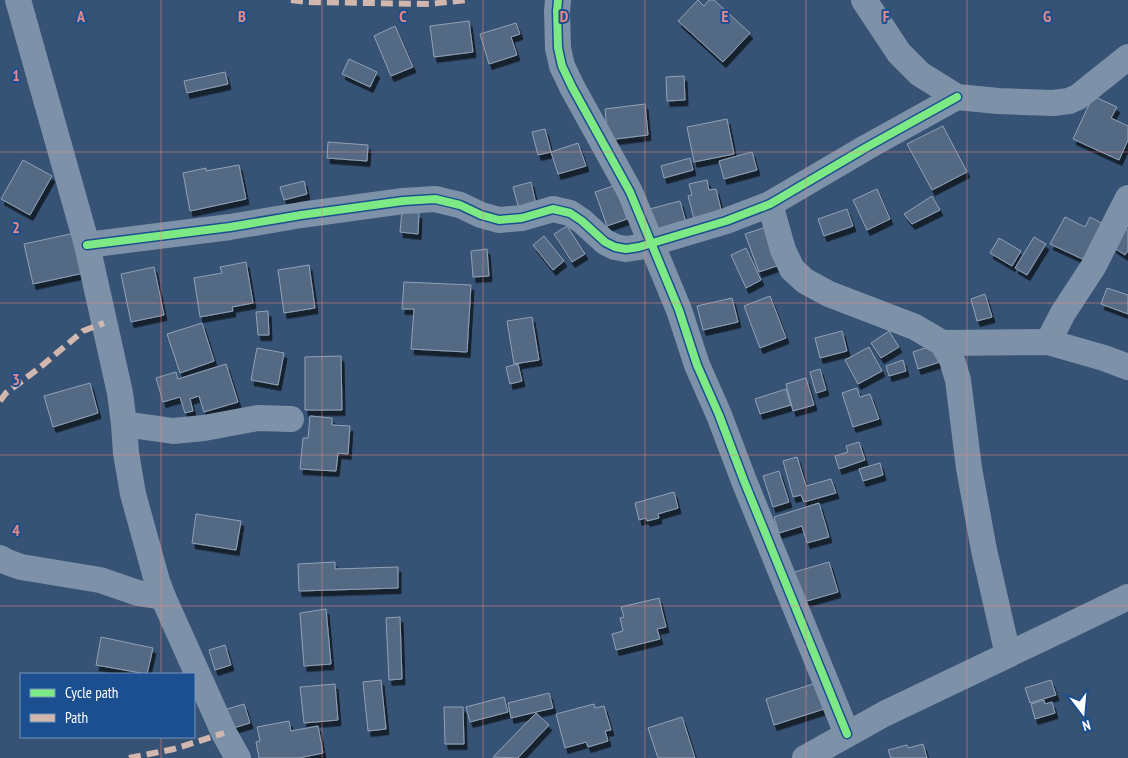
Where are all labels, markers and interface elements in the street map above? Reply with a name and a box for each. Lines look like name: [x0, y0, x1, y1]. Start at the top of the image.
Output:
text: A: [76, 6, 86, 26]
text: B: [238, 6, 246, 26]
text: C: [399, 6, 407, 26]
text: D: [560, 6, 569, 26]
text: E: [722, 6, 729, 26]
text: F: [883, 6, 890, 26]
text: G: [1043, 6, 1051, 26]
text: 1: [12, 65, 20, 85]
text: 2: [12, 217, 20, 237]
text: 3: [12, 369, 20, 389]
text: 4: [12, 520, 20, 540]
legend: [20, 673, 195, 738]
text: Cycle path: [65, 683, 118, 702]
north arrow: [1058, 688, 1108, 738]
text: Path: [65, 708, 88, 727]
text: N: [1080, 716, 1093, 735]

